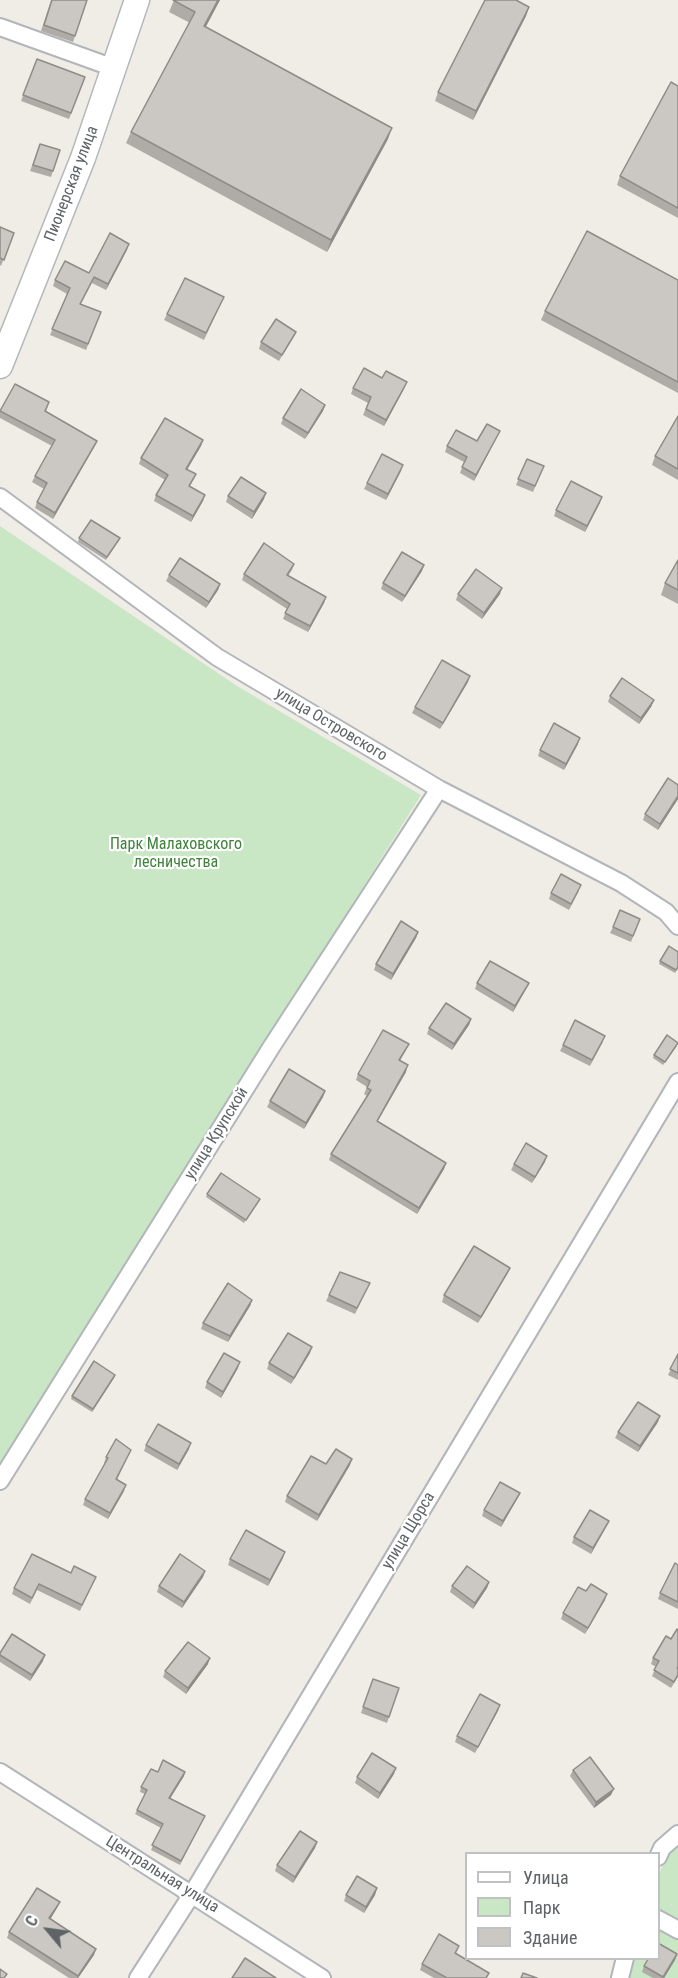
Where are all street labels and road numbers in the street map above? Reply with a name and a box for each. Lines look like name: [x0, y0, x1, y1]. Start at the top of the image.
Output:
street label: Пионерская улица: [41, 123, 103, 245]
street label: улица Островского: [272, 684, 390, 766]
street label: улица Крупской: [181, 1084, 253, 1184]
street label: улица Щорса: [378, 1489, 440, 1573]
street label: Центральная улица: [102, 1832, 222, 1918]

